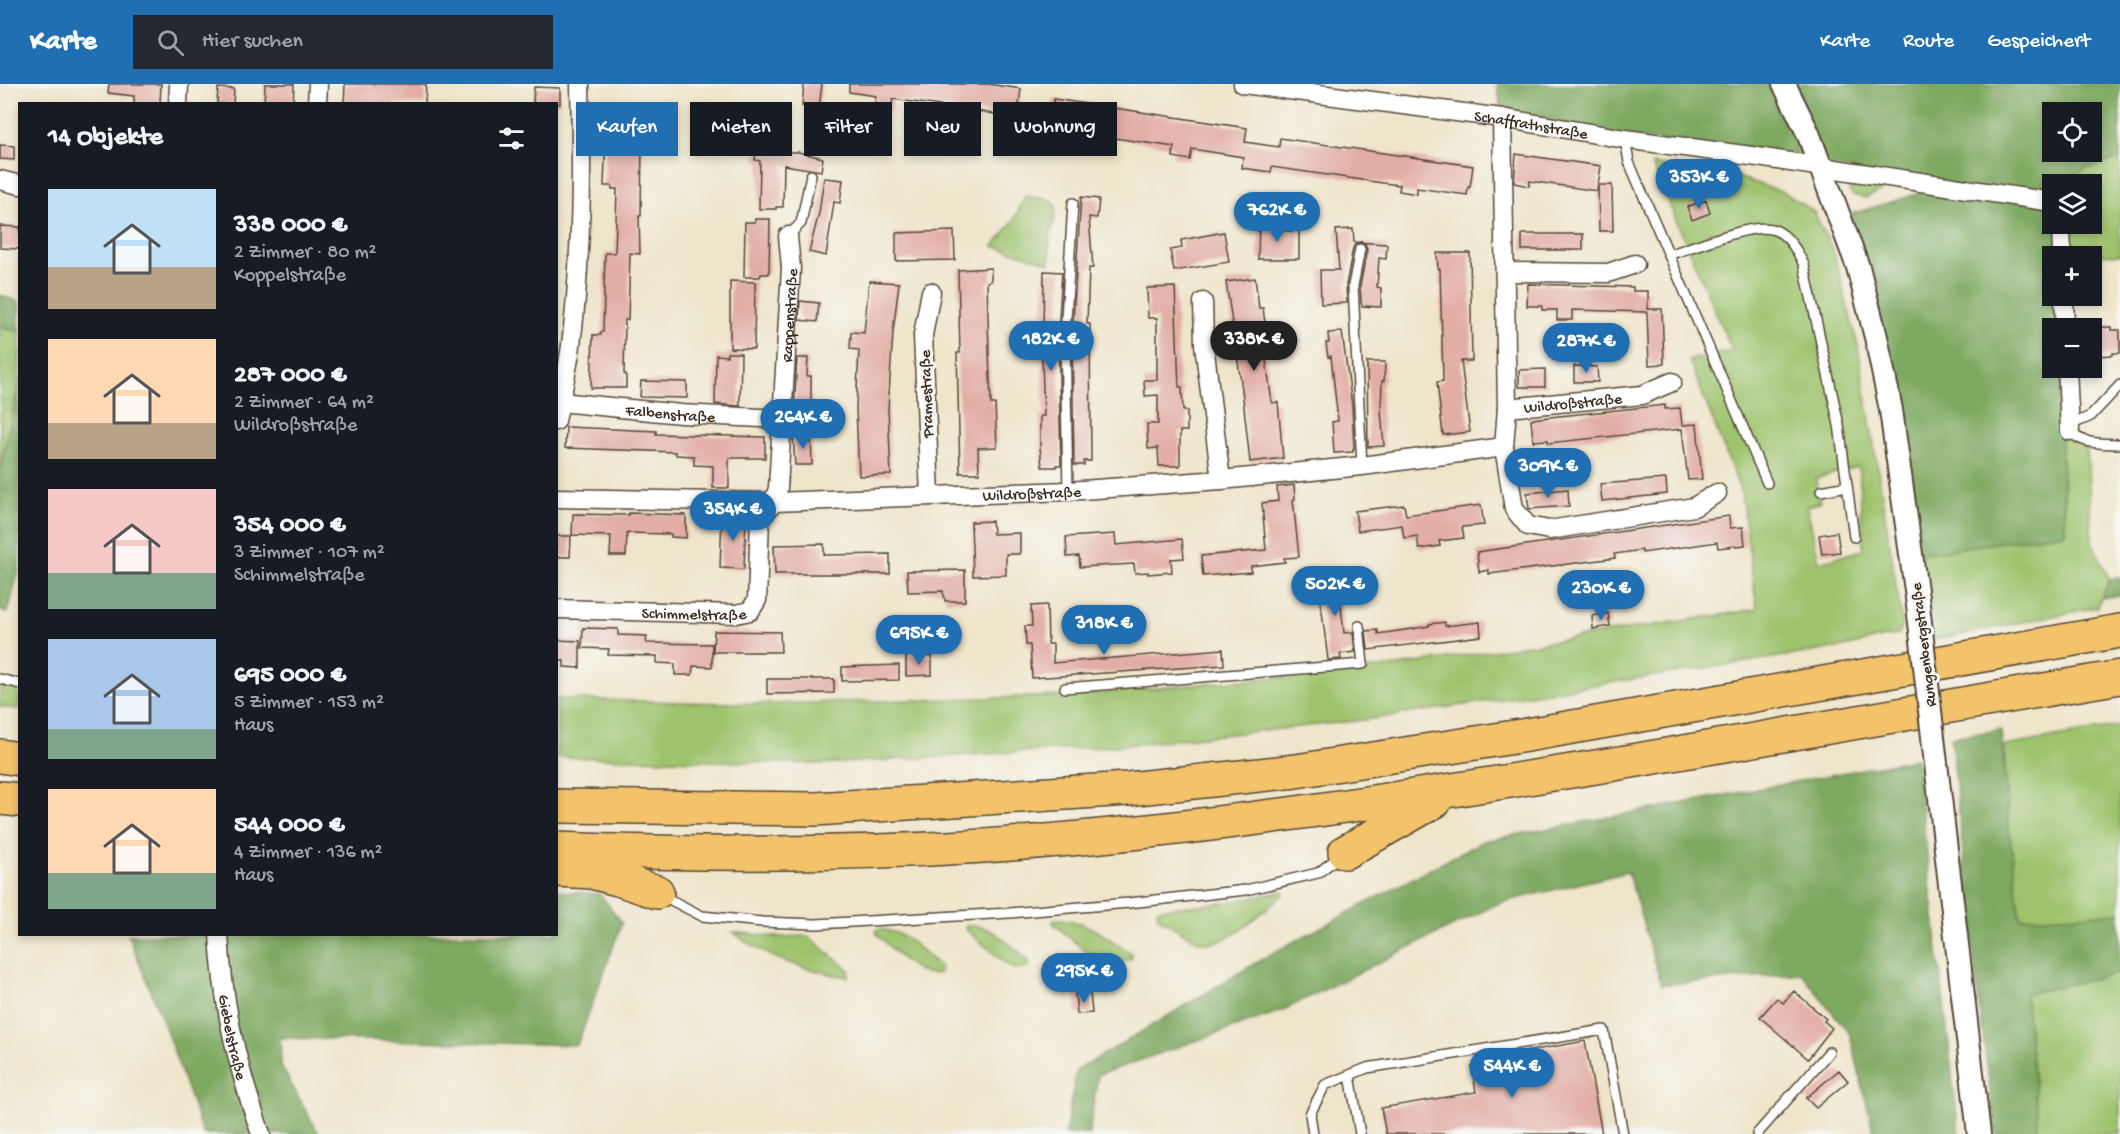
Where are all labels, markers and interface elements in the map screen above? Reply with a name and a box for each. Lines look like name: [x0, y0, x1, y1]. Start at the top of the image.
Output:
search box: [133, 15, 553, 69]
text: Karte: [30, 26, 97, 59]
icon: search: [154, 26, 187, 59]
text: Hier suchen: [202, 29, 303, 55]
text: Karte: [1820, 30, 1870, 55]
text: Route: [1903, 30, 1954, 55]
text: Gespeichert: [1987, 30, 2090, 55]
chip: Kaufen: [576, 102, 678, 156]
chip: Mieten: [690, 102, 792, 156]
chip: Filter: [804, 102, 892, 156]
chip: Neu: [904, 102, 981, 156]
chip: Wohnung: [993, 102, 1117, 156]
map controls: [2042, 102, 2102, 378]
button: locate: [2042, 102, 2102, 162]
street label: Schaffrathstraße: [1473, 108, 1590, 146]
icon: filters: [495, 122, 528, 155]
text: 14 Objekte: [48, 123, 163, 154]
pin: 353K €: [1650, 159, 1748, 210]
text: 353K €: [1670, 167, 1728, 190]
button: layers: [2042, 174, 2102, 234]
pin: 762K €: [1228, 192, 1326, 243]
text: 762K €: [1248, 200, 1306, 223]
text: 338 000 €: [234, 211, 347, 242]
icon: home: [96, 213, 168, 285]
text: 2 Zimmer · 80 m²: [234, 242, 377, 265]
button: +: [2042, 246, 2102, 306]
text: Koppelstraße: [234, 265, 346, 288]
street label: Rappenstraße: [779, 267, 804, 363]
button: −: [2042, 318, 2102, 378]
pin: 182K €: [1002, 321, 1100, 372]
pin: 338K €: [1205, 321, 1303, 372]
pin: 287K €: [1537, 323, 1635, 374]
text: 182K €: [1023, 329, 1079, 352]
text: 338K €: [1224, 329, 1284, 352]
text: 287K €: [1557, 331, 1615, 354]
street label: Pramestraße: [917, 349, 940, 439]
text: 287 000 €: [234, 361, 347, 392]
icon: home: [96, 363, 168, 435]
street label: Wildroßstraße: [1523, 391, 1624, 419]
text: 2 Zimmer · 64 m²: [234, 392, 374, 415]
pin: 264K €: [754, 399, 852, 450]
street label: Falbenstraße: [623, 402, 716, 429]
text: 264K €: [774, 407, 832, 430]
text: Wildroßstraße: [234, 415, 357, 438]
pin: 309K €: [1499, 448, 1597, 499]
text: 309K €: [1518, 456, 1578, 479]
street label: Wildroßstraße: [982, 484, 1083, 507]
pin: 354K €: [684, 491, 782, 542]
text: 354K €: [704, 499, 762, 522]
text: 354 000 €: [234, 511, 346, 542]
icon: home: [96, 513, 168, 585]
text: 3 Zimmer · 107 m²: [234, 542, 385, 565]
text: Schimmelstraße: [234, 565, 364, 588]
pin: 502K €: [1286, 566, 1384, 617]
pin: 230K €: [1552, 570, 1650, 621]
text: 502K €: [1305, 574, 1365, 597]
text: 230K €: [1571, 578, 1631, 601]
street label: Rungenbergstraße: [1908, 581, 1943, 708]
street label: Schimmelstraße: [641, 605, 749, 627]
pin: 318K €: [1055, 605, 1153, 656]
text: 318K €: [1075, 613, 1133, 636]
pin: 695K €: [870, 615, 968, 666]
text: 695K €: [890, 623, 948, 646]
text: 695 000 €: [234, 661, 346, 692]
icon: home: [96, 663, 168, 735]
text: 5 Zimmer · 153 m²: [234, 692, 384, 715]
text: Haus: [234, 715, 273, 738]
text: 544 000 €: [234, 811, 344, 842]
icon: home: [96, 813, 168, 885]
text: 4 Zimmer · 136 m²: [234, 842, 382, 865]
text: Haus: [234, 865, 273, 888]
pin: 295K €: [1035, 953, 1133, 1004]
text: 295K €: [1055, 961, 1113, 984]
street label: Giebelstraße: [212, 993, 249, 1083]
pin: 544K €: [1463, 1048, 1561, 1099]
text: 544K €: [1483, 1056, 1541, 1079]

